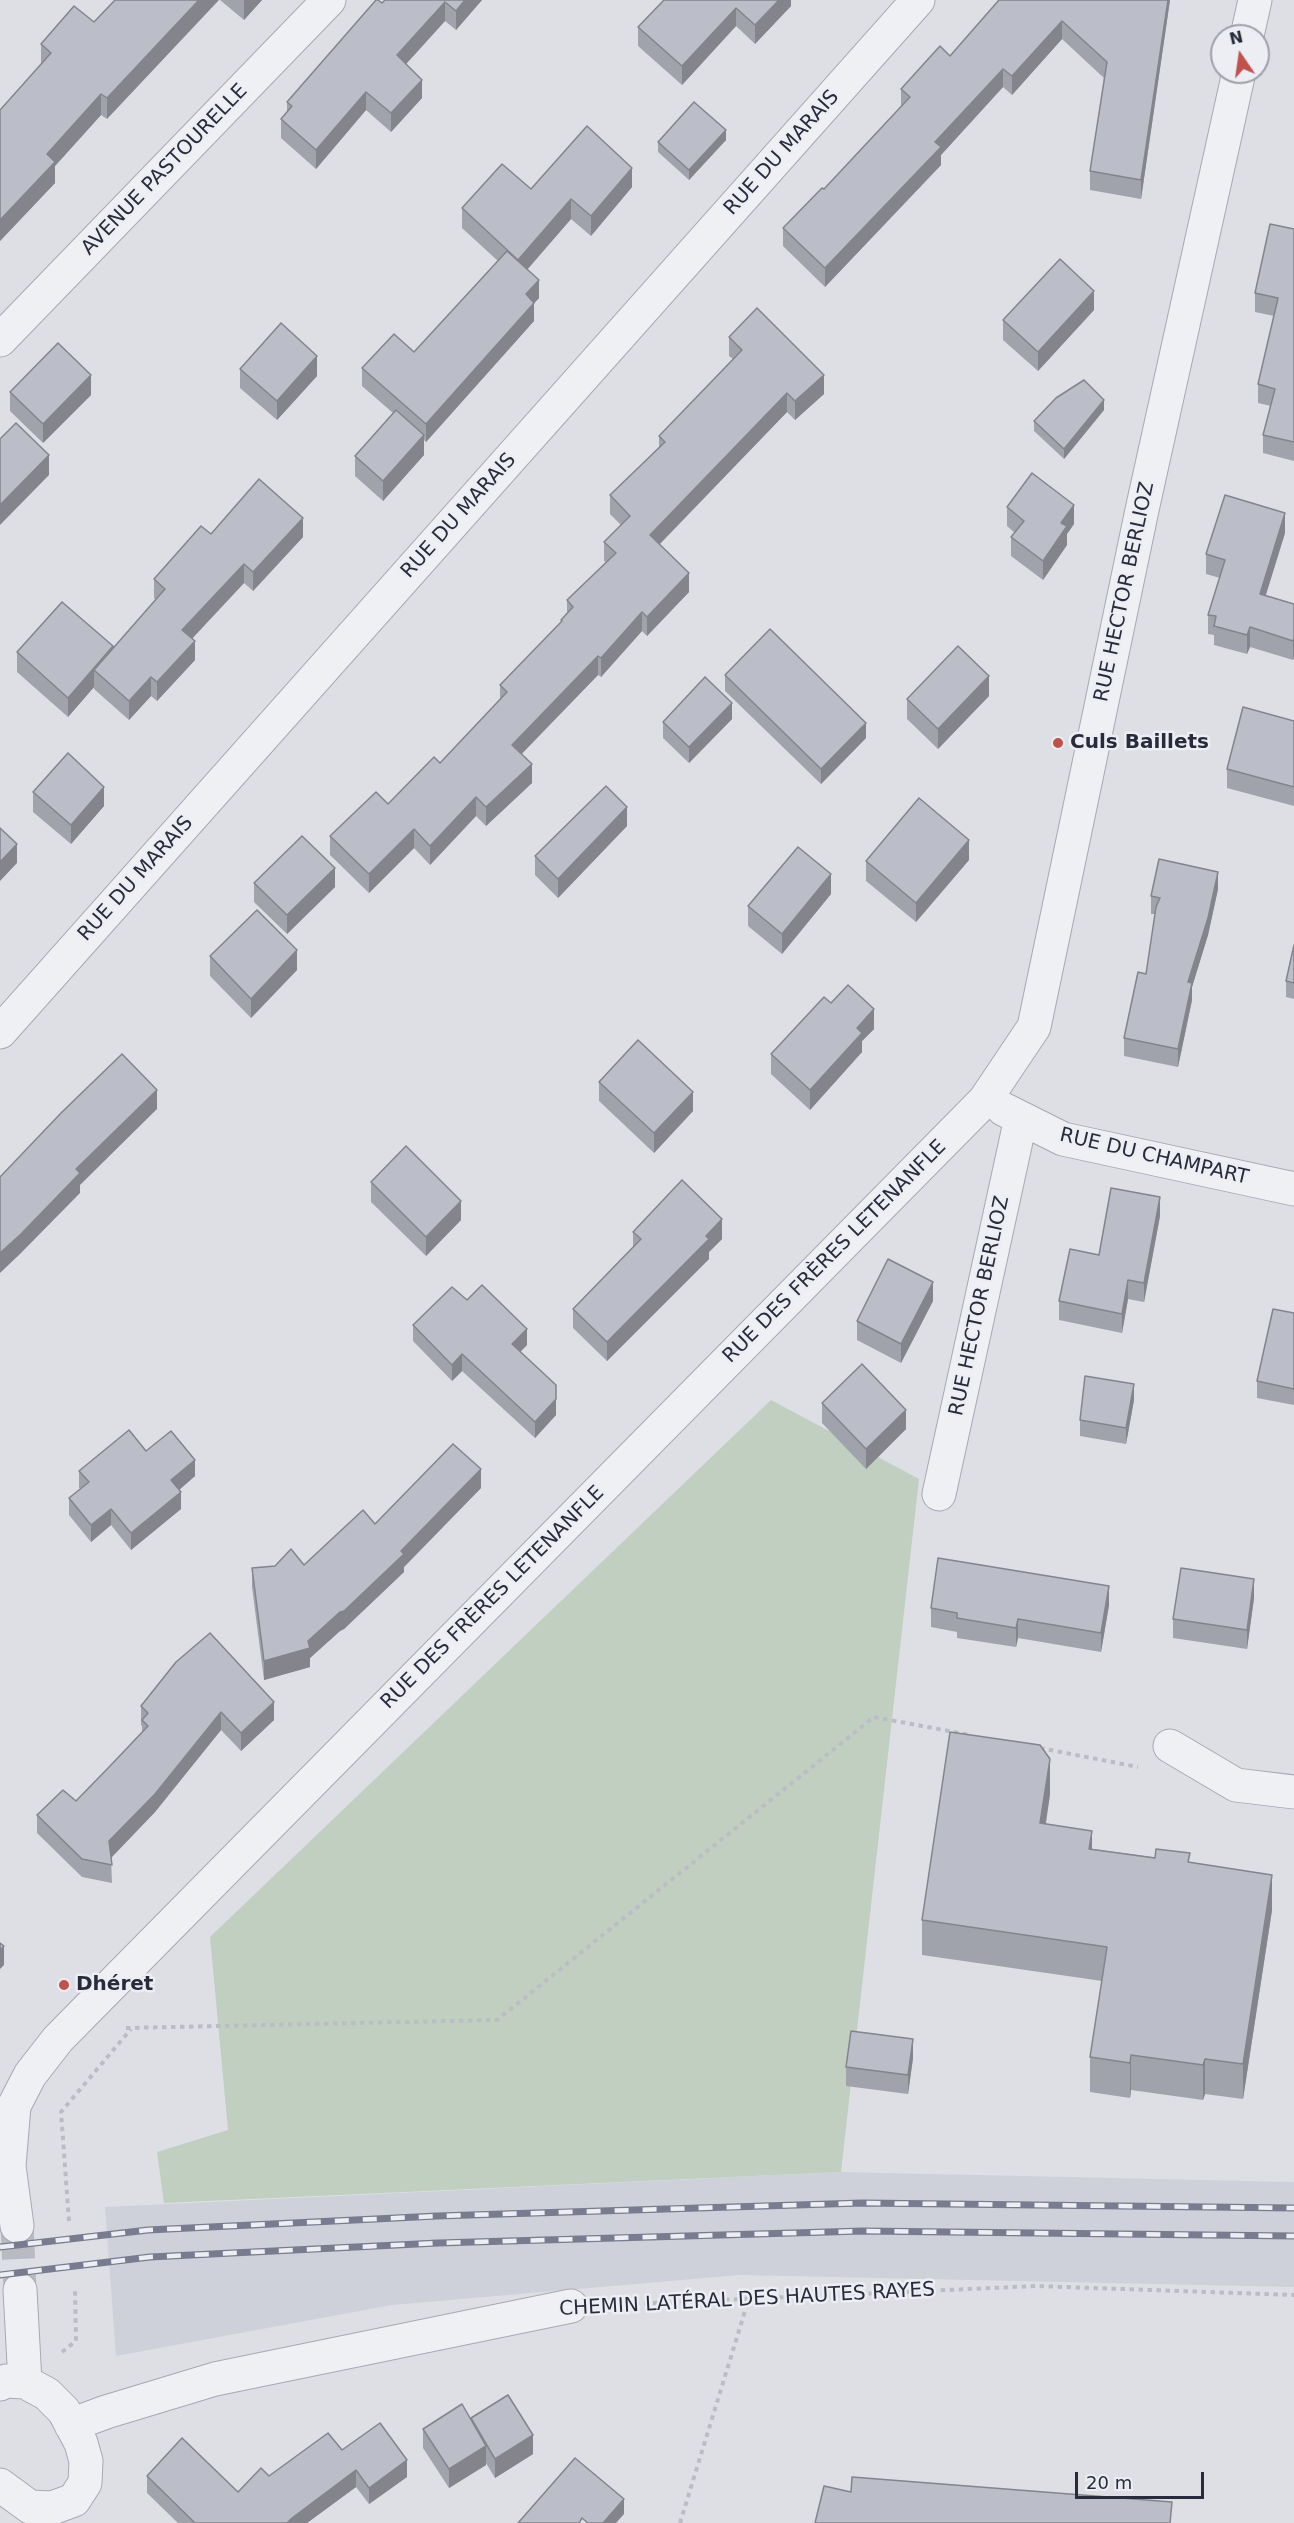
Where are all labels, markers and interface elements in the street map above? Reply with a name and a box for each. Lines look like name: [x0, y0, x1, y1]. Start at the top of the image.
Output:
north arrow: [1210, 24, 1270, 84]
text: N: [1228, 27, 1245, 49]
street label: AVENUE PASTOURELLE: [77, 79, 253, 261]
street label: RUE DU MARAIS: [719, 85, 845, 221]
street label: RUE DU MARAIS: [396, 448, 522, 584]
street label: RUE HECTOR BERLIOZ: [1090, 480, 1160, 704]
place label: Culs Baillets: [1070, 731, 1209, 755]
marker: Culs Baillets: [1051, 736, 1065, 750]
street label: RUE DU MARAIS: [73, 811, 199, 947]
street label: RUE DU CHAMPART: [1057, 1124, 1251, 1190]
street label: RUE DES FRÈRES LETENANFLE: [718, 1135, 952, 1369]
street label: RUE HECTOR BERLIOZ: [945, 1194, 1015, 1418]
street label: RUE DES FRÈRES LETENANFLE: [376, 1481, 610, 1715]
place label: Dhéret: [76, 1973, 153, 1997]
marker: Dhéret: [57, 1978, 71, 1992]
street label: CHEMIN LATÉRAL DES HAUTES RAYES: [559, 2278, 935, 2322]
scale bar: [1078, 2460, 1207, 2498]
text: 20 m: [1086, 2472, 1132, 2493]

